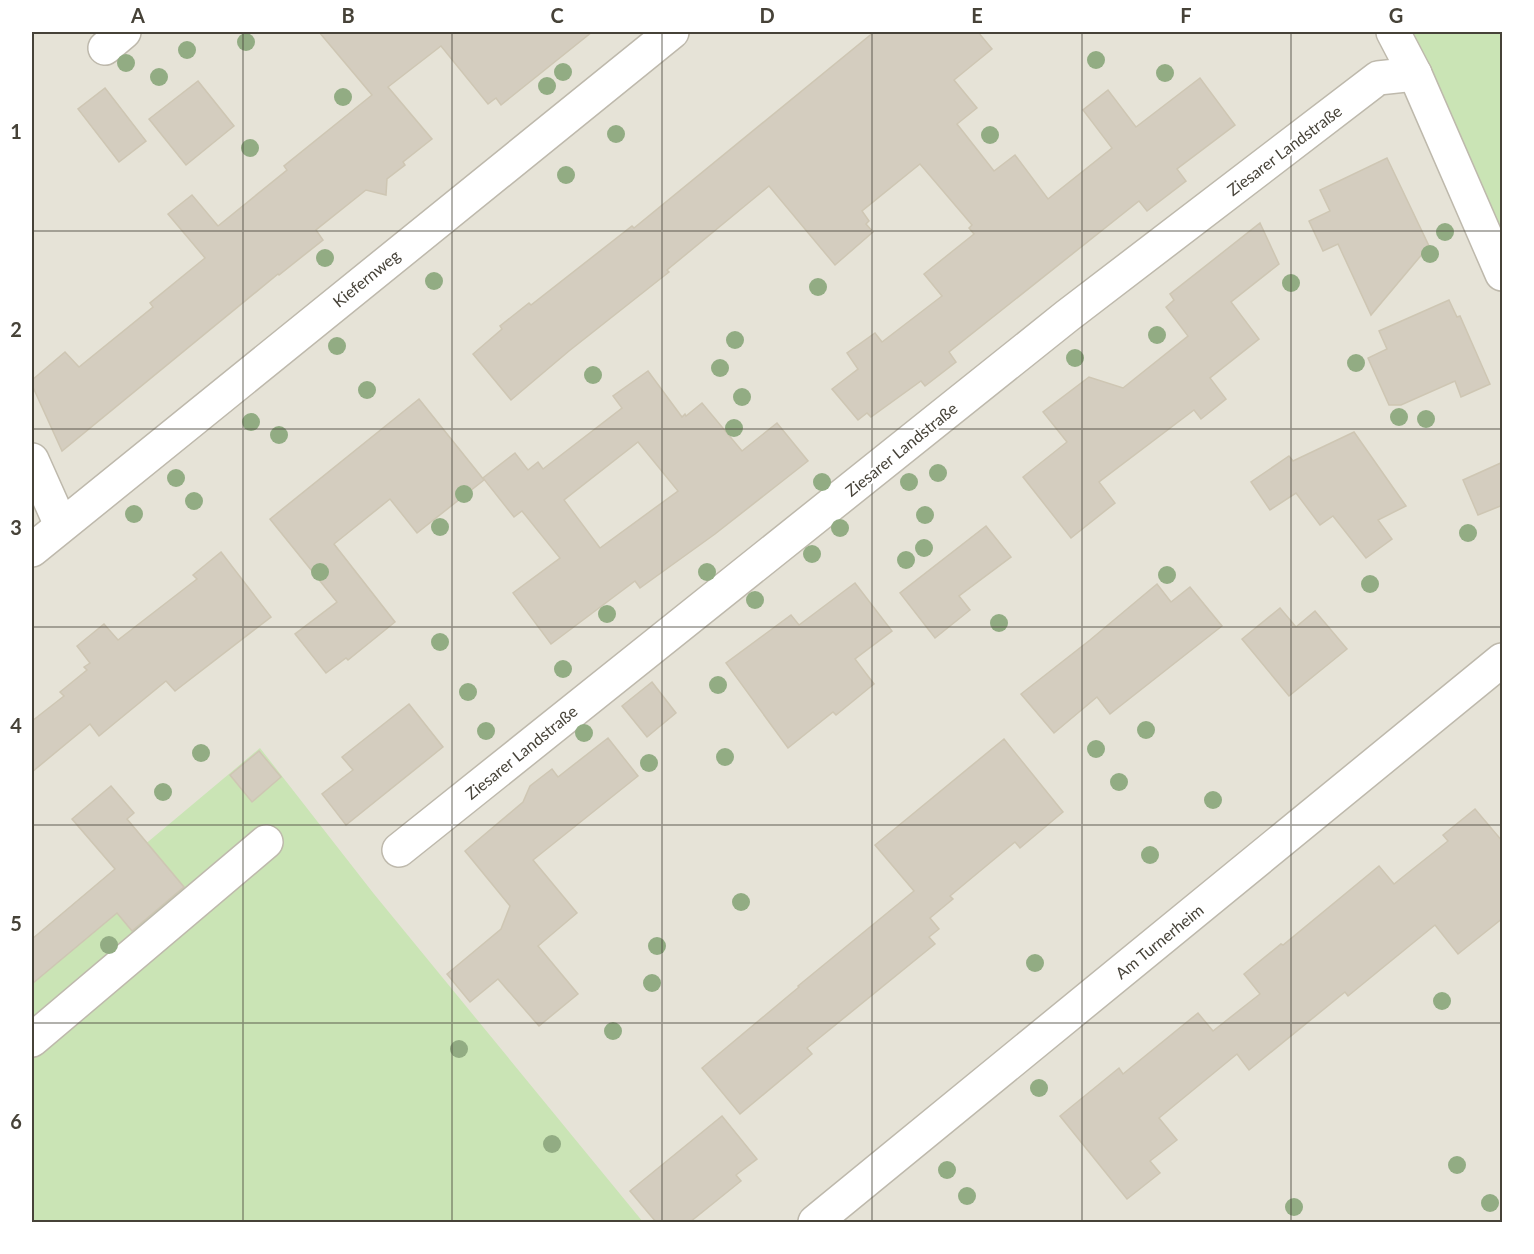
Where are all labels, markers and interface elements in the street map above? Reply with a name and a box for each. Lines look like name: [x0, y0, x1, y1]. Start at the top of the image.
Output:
text: A: [130, 3, 145, 27]
text: B: [341, 3, 355, 27]
text: C: [550, 3, 564, 27]
text: D: [759, 3, 775, 27]
text: E: [971, 3, 983, 27]
text: F: [1180, 3, 1192, 27]
text: G: [1389, 3, 1403, 27]
street label: Ziesarer Landstraße: [1223, 101, 1345, 199]
text: 1: [10, 119, 22, 143]
street label: Kiefernweg: [329, 245, 403, 311]
text: 2: [10, 317, 22, 341]
street label: Ziesarer Landstraße: [841, 398, 961, 500]
text: 3: [10, 515, 22, 539]
street label: Ziesarer Landstraße: [461, 701, 581, 803]
text: 4: [10, 713, 22, 737]
street label: Am Turnerheim: [1111, 900, 1207, 982]
text: 5: [10, 911, 22, 935]
text: 6: [10, 1109, 22, 1133]

